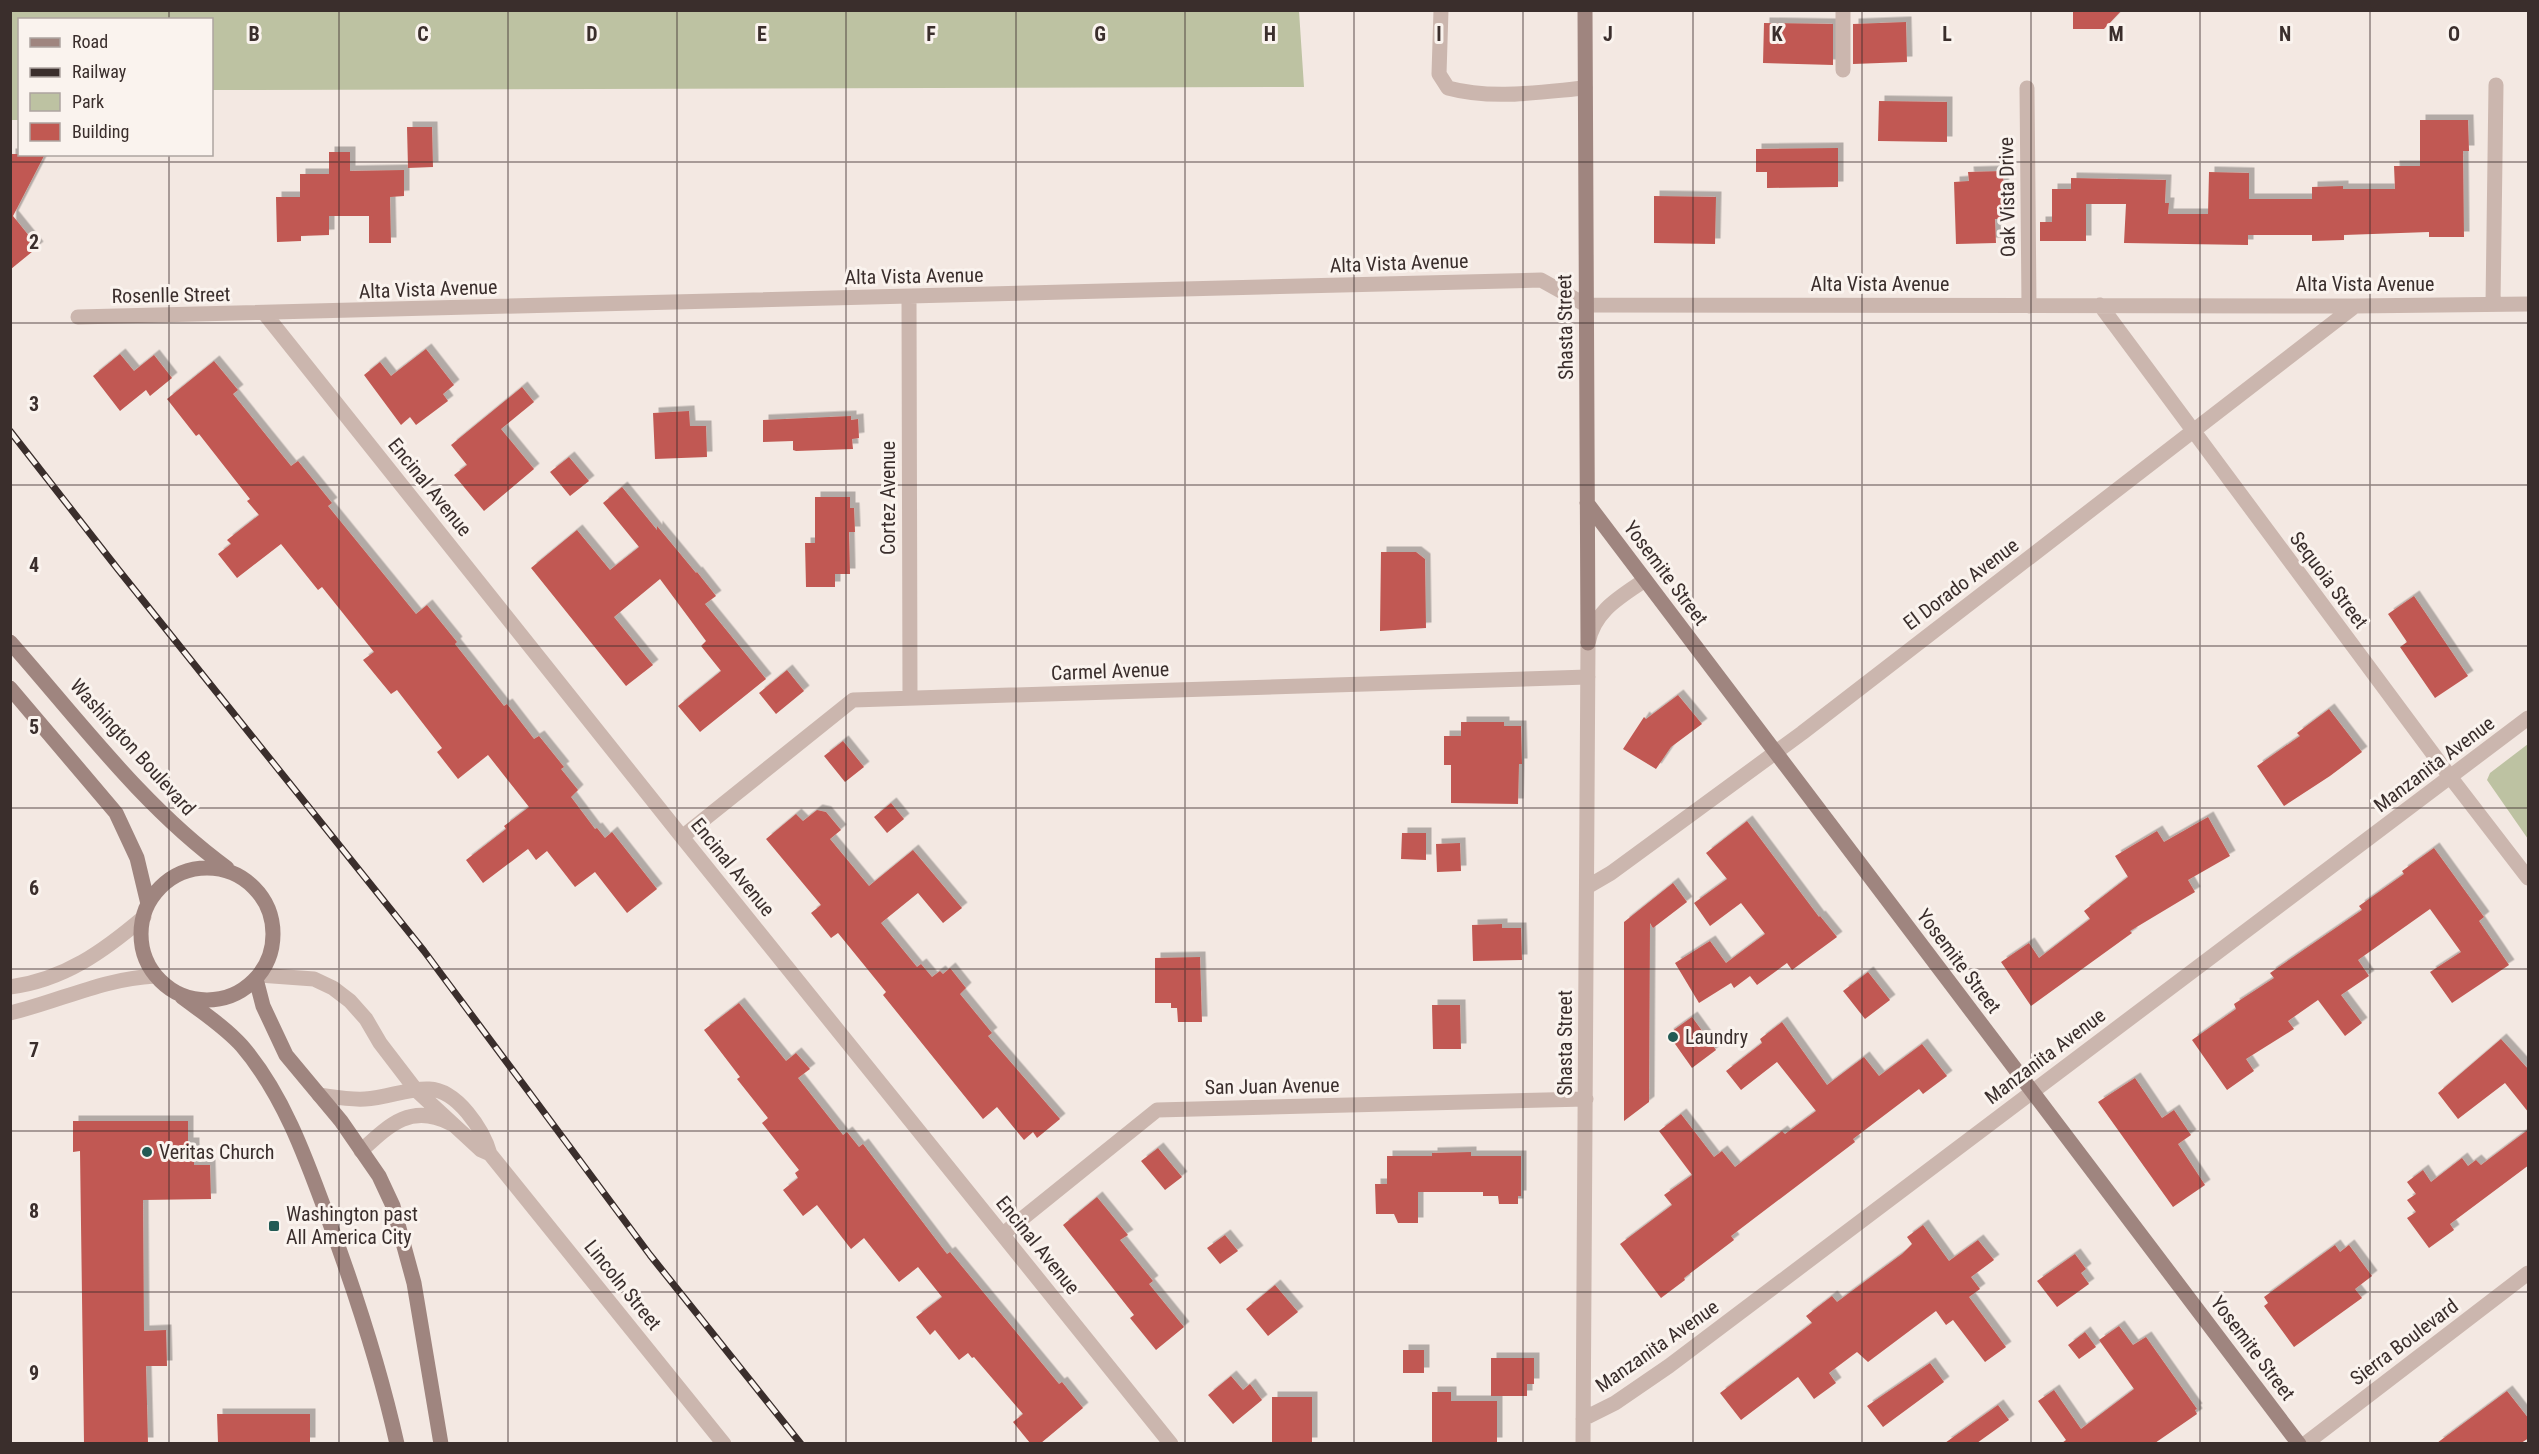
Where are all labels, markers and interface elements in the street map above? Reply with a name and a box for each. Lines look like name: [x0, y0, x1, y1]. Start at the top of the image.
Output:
legend: [18, 18, 213, 156]
text: B: [248, 22, 260, 46]
text: C: [417, 22, 429, 46]
text: D: [586, 22, 598, 46]
text: E: [757, 22, 767, 46]
text: F: [926, 22, 936, 46]
text: G: [1094, 22, 1106, 46]
text: H: [1264, 22, 1276, 46]
text: I: [1436, 22, 1442, 46]
text: J: [1603, 22, 1613, 46]
text: K: [1771, 22, 1783, 46]
text: L: [1942, 22, 1952, 46]
text: M: [2108, 22, 2124, 46]
text: N: [2279, 22, 2291, 46]
text: O: [2448, 22, 2460, 46]
text: Road: [72, 31, 108, 52]
text: Railway: [72, 61, 127, 82]
text: Park: [72, 91, 104, 112]
text: Building: [72, 121, 129, 142]
street label: Oak Vista Drive: [1994, 137, 2020, 257]
text: 2: [29, 230, 39, 254]
street label: Alta Vista Avenue: [1329, 249, 1469, 277]
street label: Alta Vista Avenue: [844, 263, 984, 289]
street label: Alta Vista Avenue: [1811, 272, 1949, 296]
street label: Alta Vista Avenue: [2296, 272, 2434, 296]
street label: Shasta Street: [1552, 274, 1578, 380]
street label: Alta Vista Avenue: [358, 275, 498, 303]
street label: Rosenlle Street: [111, 282, 231, 308]
text: 3: [29, 392, 39, 416]
street label: Encinal Avenue: [383, 433, 477, 541]
street label: Cortez Avenue: [876, 441, 900, 555]
street label: Yosemite Street: [1619, 516, 1713, 630]
street label: Sequoia Street: [2285, 527, 2373, 633]
street label: El Dorado Avenue: [1899, 533, 2023, 635]
text: 4: [29, 553, 39, 577]
street label: Carmel Avenue: [1051, 657, 1169, 685]
street label: Washington Boulevard: [65, 674, 201, 820]
street label: Manzanita Avenue: [2369, 711, 2499, 817]
text: 5: [29, 715, 39, 739]
street label: Encinal Avenue: [686, 813, 780, 921]
text: 6: [29, 876, 39, 900]
street label: Yosemite Street: [1912, 904, 2006, 1018]
street label: Shasta Street: [1553, 990, 1577, 1096]
street label: Manzanita Avenue: [1980, 1003, 2110, 1109]
place label: Laundry: [1685, 1025, 1748, 1049]
marker: Laundry: [1666, 1030, 1680, 1044]
text: 7: [29, 1038, 39, 1062]
street label: San Juan Avenue: [1204, 1073, 1340, 1099]
place label: Veritas Church: [159, 1140, 275, 1164]
marker: Veritas Church: [140, 1145, 154, 1159]
street label: Encinal Avenue: [991, 1191, 1085, 1299]
text: 8: [29, 1199, 39, 1223]
place label: Washington past All America City: [286, 1202, 418, 1249]
marker: Washington past All America City: [267, 1219, 281, 1233]
street label: Lincoln Street: [579, 1235, 667, 1335]
street label: Yosemite Street: [2206, 1291, 2300, 1405]
street label: Sierra Boulevard: [2345, 1294, 2463, 1390]
street label: Manzanita Avenue: [1591, 1295, 1723, 1397]
text: 9: [29, 1361, 39, 1385]

